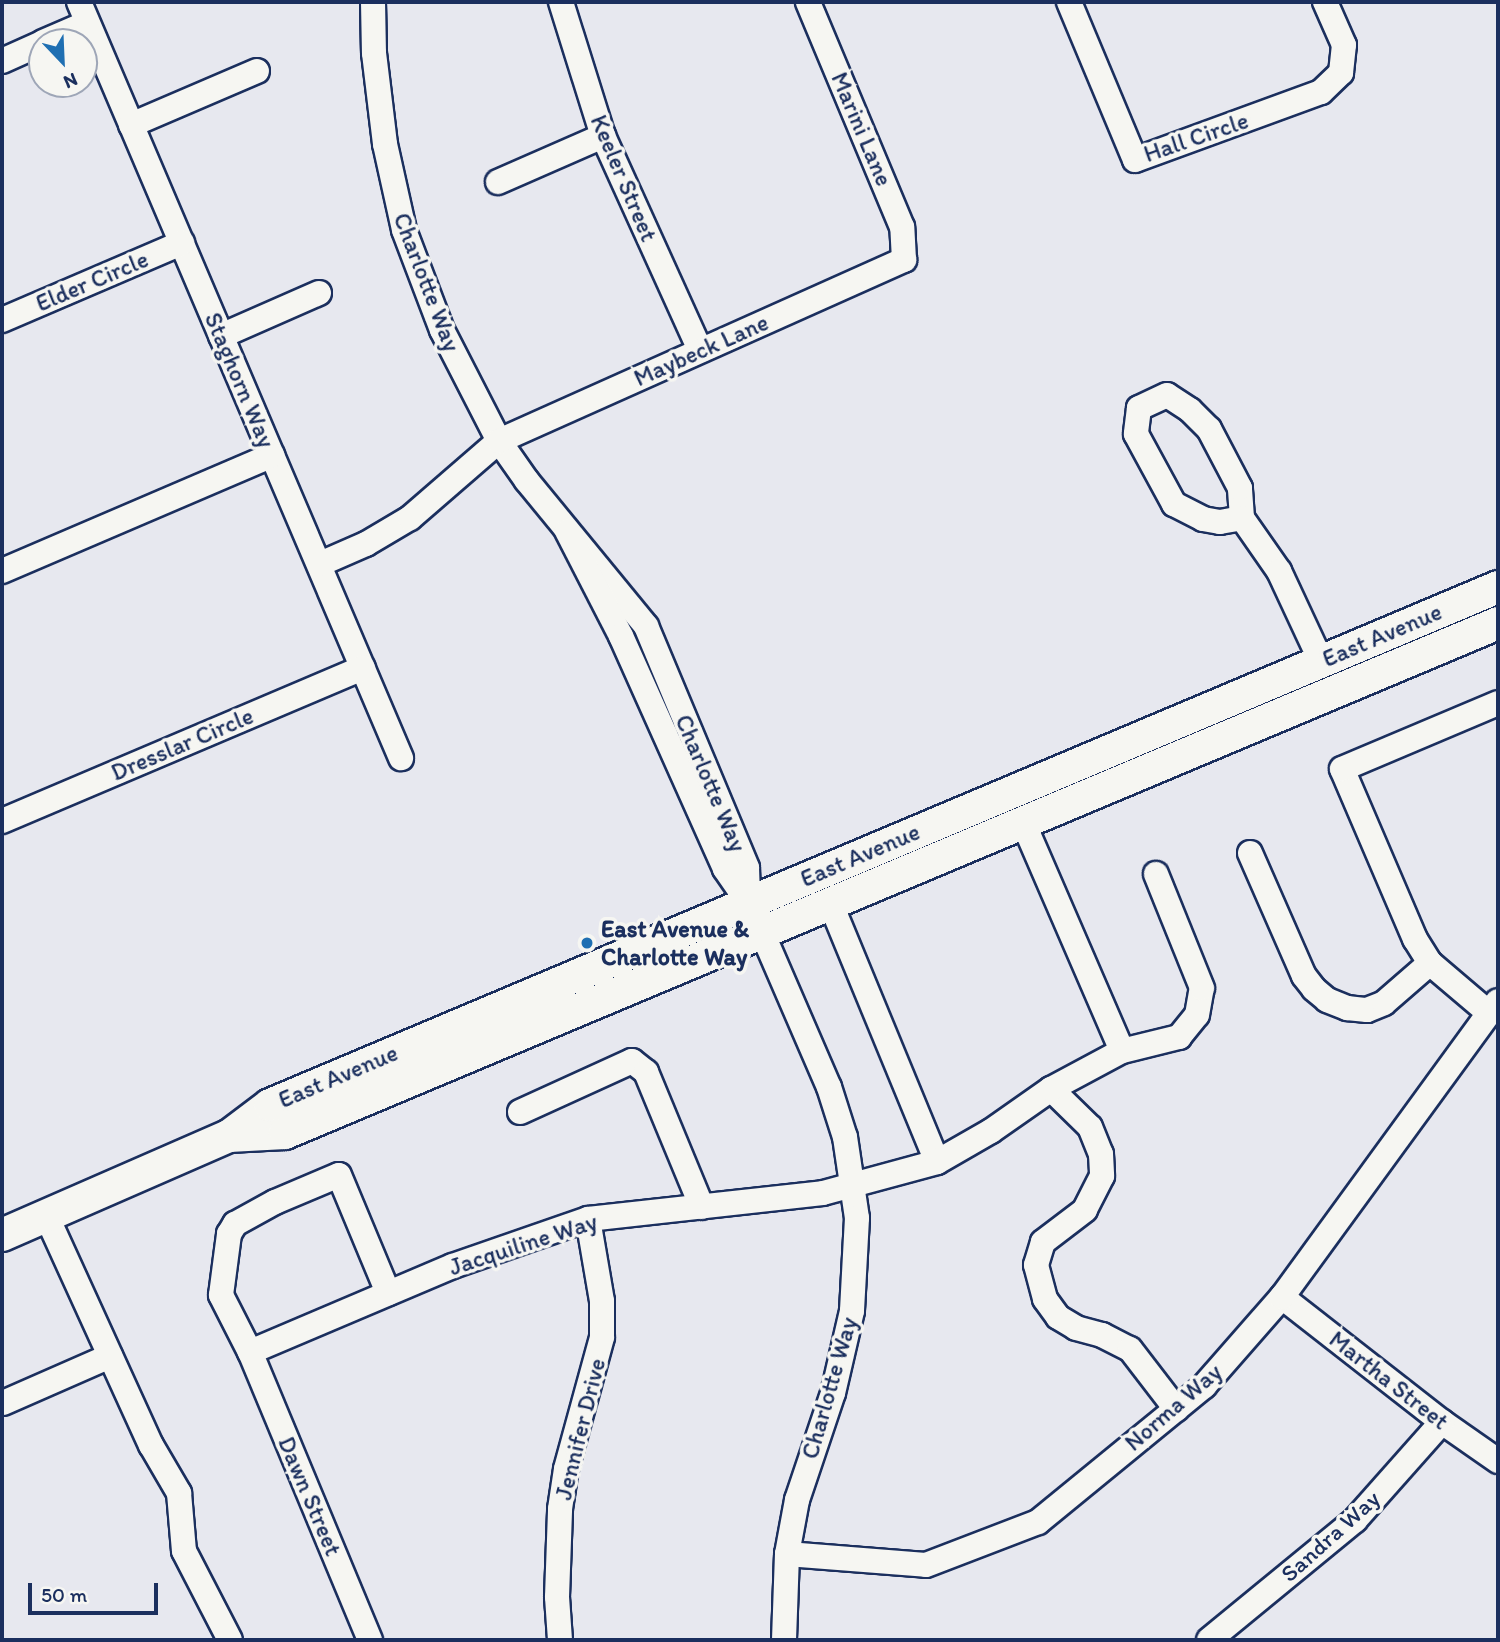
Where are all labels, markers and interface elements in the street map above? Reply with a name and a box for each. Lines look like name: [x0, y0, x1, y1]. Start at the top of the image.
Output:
north arrow: [28, 28, 98, 98]
text: N: [60, 68, 81, 94]
street label: Marini Lane: [825, 68, 899, 190]
street label: Hall Circle: [1140, 106, 1252, 168]
street label: Keeler Street: [585, 111, 663, 245]
street label: Charlotte Way: [387, 209, 467, 355]
street label: Elder Circle: [31, 244, 153, 318]
street label: Maybeck Lane: [629, 307, 773, 393]
street label: Staghorn Way: [199, 309, 281, 451]
street label: East Avenue: [1318, 597, 1446, 673]
street label: Dresslar Circle: [107, 701, 257, 787]
street label: Charlotte Way: [669, 710, 753, 856]
street label: East Avenue: [796, 817, 924, 893]
place label: East Avenue & Charlotte Way: [601, 915, 748, 971]
marker: East Avenue & Charlotte Way: [579, 935, 595, 951]
street label: East Avenue: [274, 1038, 402, 1114]
street label: Jacquiline Way: [446, 1207, 600, 1281]
street label: Charlotte Way: [795, 1314, 863, 1462]
street label: Martha Street: [1324, 1325, 1454, 1435]
street label: Jennifer Drive: [548, 1355, 612, 1503]
street label: Norma Way: [1119, 1358, 1227, 1456]
street label: Dawn Street: [272, 1432, 348, 1560]
street label: Sandra Way: [1275, 1484, 1385, 1588]
scale bar: [32, 1568, 161, 1612]
text: 50 m: [41, 1582, 87, 1607]

